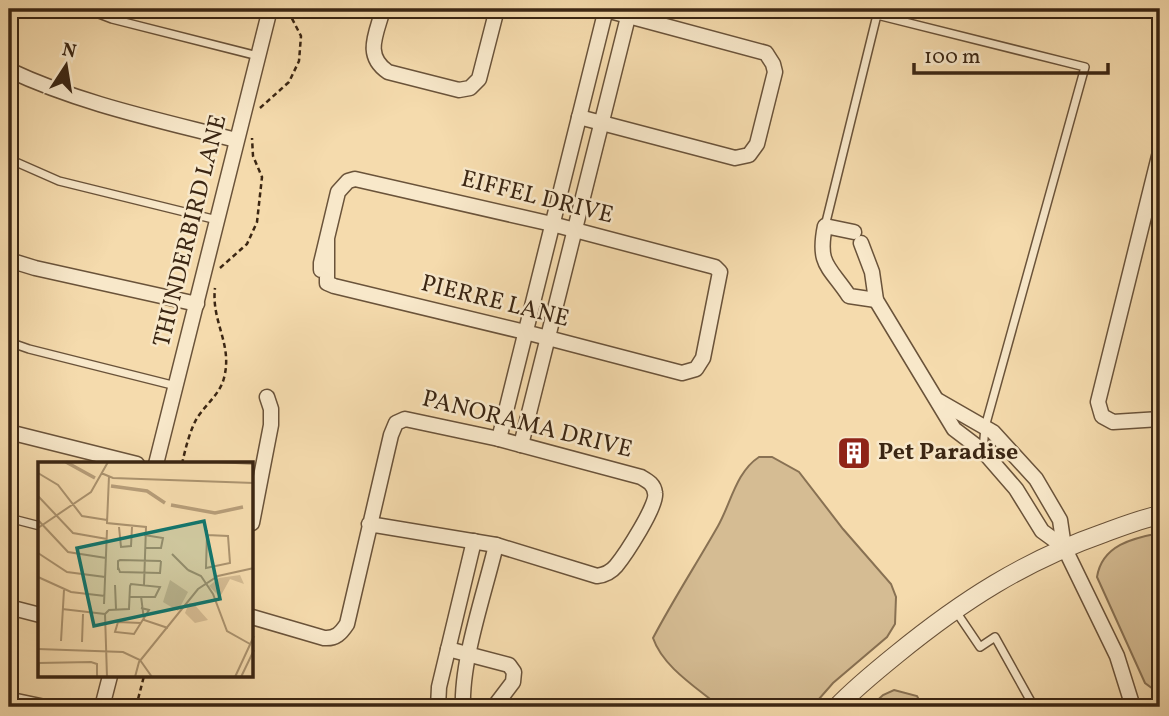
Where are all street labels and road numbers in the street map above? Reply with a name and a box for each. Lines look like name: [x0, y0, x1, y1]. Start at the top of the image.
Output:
street label: THUNDERBIRD LANE: [146, 111, 236, 351]
street label: EIFFEL DRIVE: [457, 163, 617, 233]
street label: PIERRE LANE: [417, 267, 573, 337]
street label: PANORAMA DRIVE: [418, 382, 636, 468]

